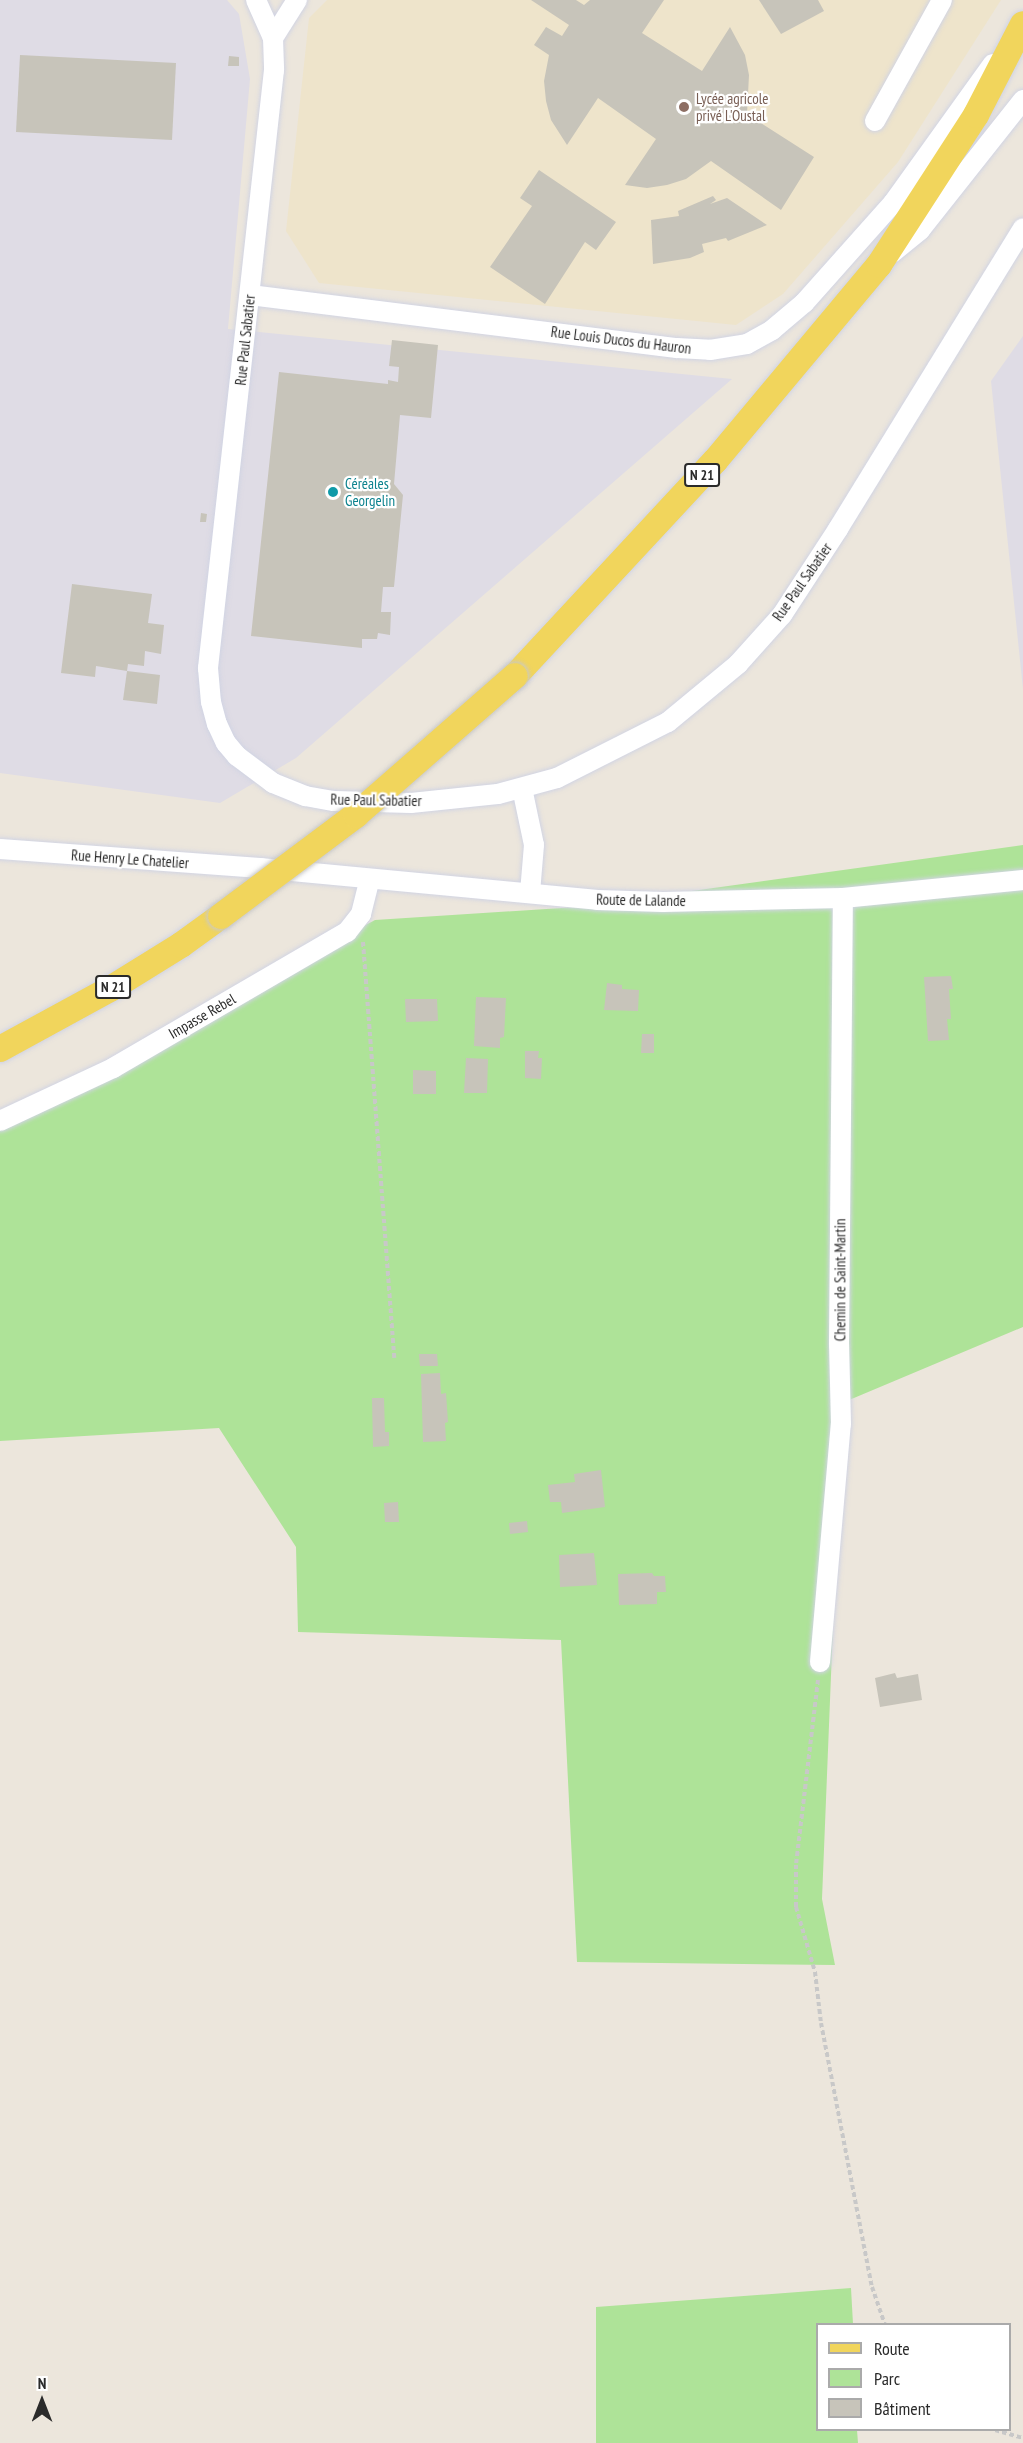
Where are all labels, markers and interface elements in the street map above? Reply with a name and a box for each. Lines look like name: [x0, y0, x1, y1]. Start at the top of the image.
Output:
place label: Lycée agricole privé L'Oustal: [696, 89, 768, 124]
marker: Lycée agricole privé L'Oustal: [677, 100, 691, 114]
street label: Rue Paul Sabatier: [231, 294, 259, 386]
street label: Rue Louis Ducos du Hauron: [550, 322, 692, 358]
road number: N 21: [684, 464, 720, 486]
place label: Céréales Georgelin: [345, 474, 395, 509]
marker: Céréales Georgelin: [326, 485, 340, 499]
street label: Rue Paul Sabatier: [768, 539, 836, 625]
street label: Rue Paul Sabatier: [330, 790, 422, 810]
street label: Rue Henry Le Chatelier: [70, 846, 190, 872]
street label: Route de Lalande: [596, 890, 686, 910]
road number: N 21: [95, 976, 131, 998]
street label: Impasse Rebel: [165, 990, 239, 1042]
street label: Chemin de Saint-Martin: [831, 1219, 849, 1341]
legend: [816, 2323, 1011, 2431]
text: Route: [874, 2337, 910, 2360]
text: Parc: [874, 2367, 900, 2390]
north arrow: [12, 2371, 72, 2431]
text: N: [38, 2373, 46, 2393]
text: Bâtiment: [874, 2397, 931, 2420]

